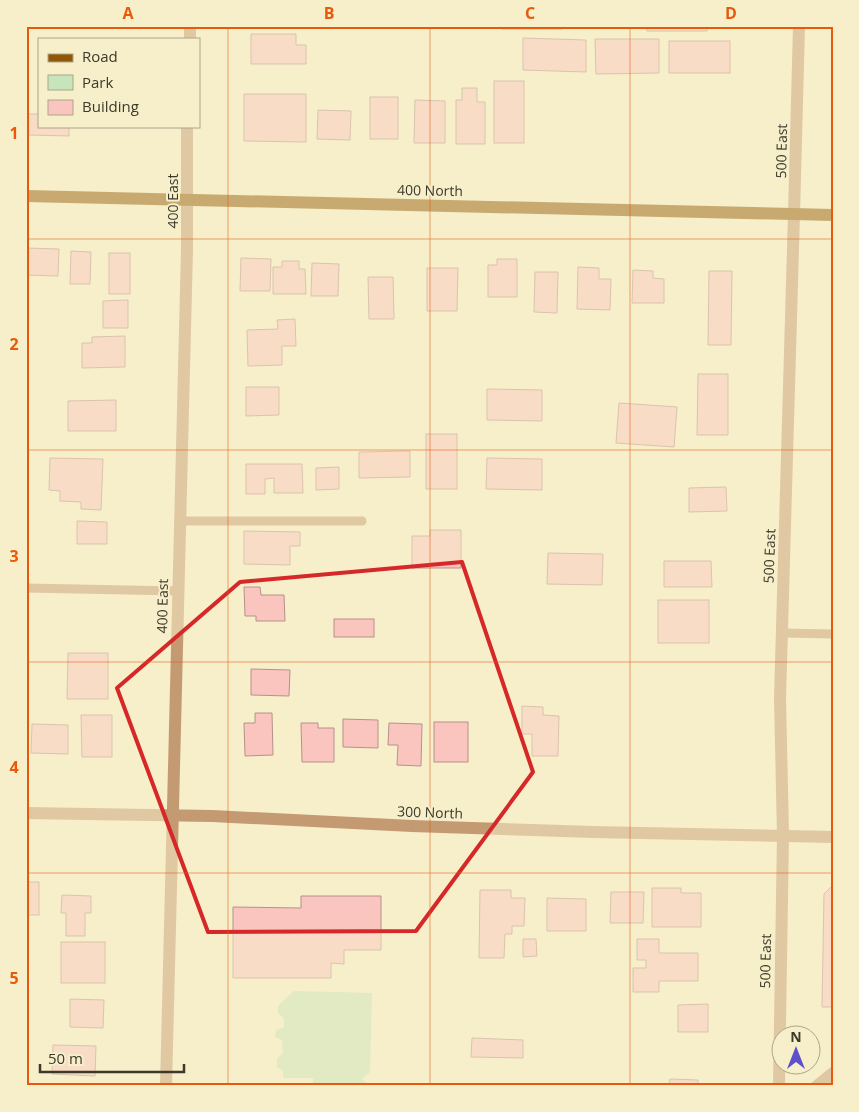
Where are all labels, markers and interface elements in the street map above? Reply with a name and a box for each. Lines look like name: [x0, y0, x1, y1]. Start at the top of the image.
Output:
text: A: [122, 2, 134, 24]
text: B: [324, 2, 334, 24]
text: C: [525, 2, 535, 24]
text: D: [725, 2, 737, 24]
legend: [38, 38, 200, 128]
text: Road: [82, 46, 118, 66]
text: Park: [82, 72, 113, 92]
text: Building: [82, 96, 139, 116]
text: 1: [9, 122, 19, 144]
street label: 500 East: [771, 123, 791, 179]
street label: 400 East: [163, 174, 182, 228]
street label: 400 North: [397, 180, 463, 200]
text: 2: [9, 333, 19, 355]
street label: 500 East: [759, 528, 779, 584]
text: 3: [9, 545, 19, 567]
street label: 400 East: [152, 578, 172, 634]
text: 4: [9, 756, 19, 778]
street label: 300 North: [397, 801, 463, 823]
street label: 500 East: [755, 933, 775, 989]
text: 5: [9, 967, 19, 989]
north arrow: [772, 1024, 822, 1074]
text: N: [790, 1027, 802, 1046]
scale bar: [40, 1042, 184, 1074]
text: 50 m: [48, 1048, 83, 1068]

